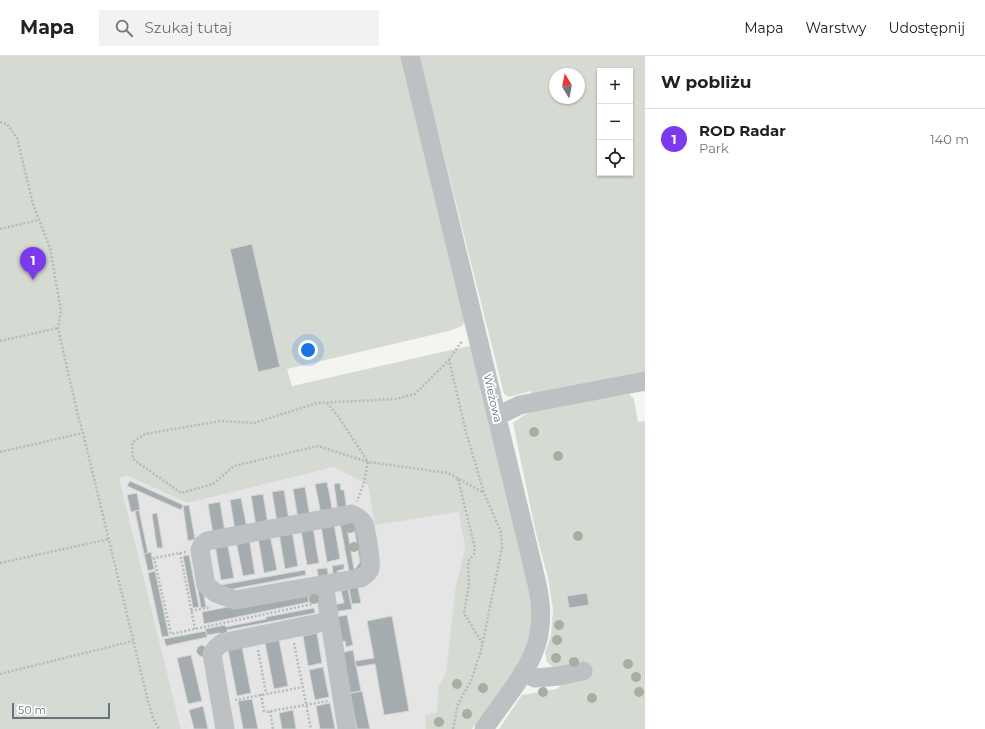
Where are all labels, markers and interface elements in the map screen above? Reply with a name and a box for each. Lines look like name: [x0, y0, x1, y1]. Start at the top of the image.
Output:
search box: [99, 10, 379, 46]
text: Mapa: [20, 16, 75, 39]
icon: search: [113, 17, 135, 39]
text: Szukaj tutaj: [145, 18, 232, 37]
text: Mapa: [744, 19, 784, 37]
text: Warstwy: [806, 19, 866, 37]
text: Udostępnij: [888, 19, 965, 37]
north arrow: [549, 68, 585, 104]
map controls: [597, 68, 633, 176]
button: +: [597, 68, 633, 104]
text: W pobliżu: [661, 72, 751, 92]
button: −: [597, 104, 633, 140]
text: ROD Radar: [699, 121, 786, 140]
text: 1: [671, 131, 677, 147]
text: 140 m: [930, 131, 969, 147]
button: locate: [597, 140, 633, 176]
text: Park: [699, 140, 729, 156]
pin: 1: [20, 247, 46, 280]
your location: [298, 340, 318, 360]
street label: Wieżowa: [481, 372, 505, 424]
scale bar: [12, 701, 110, 720]
text: 50 m: [18, 703, 46, 717]

